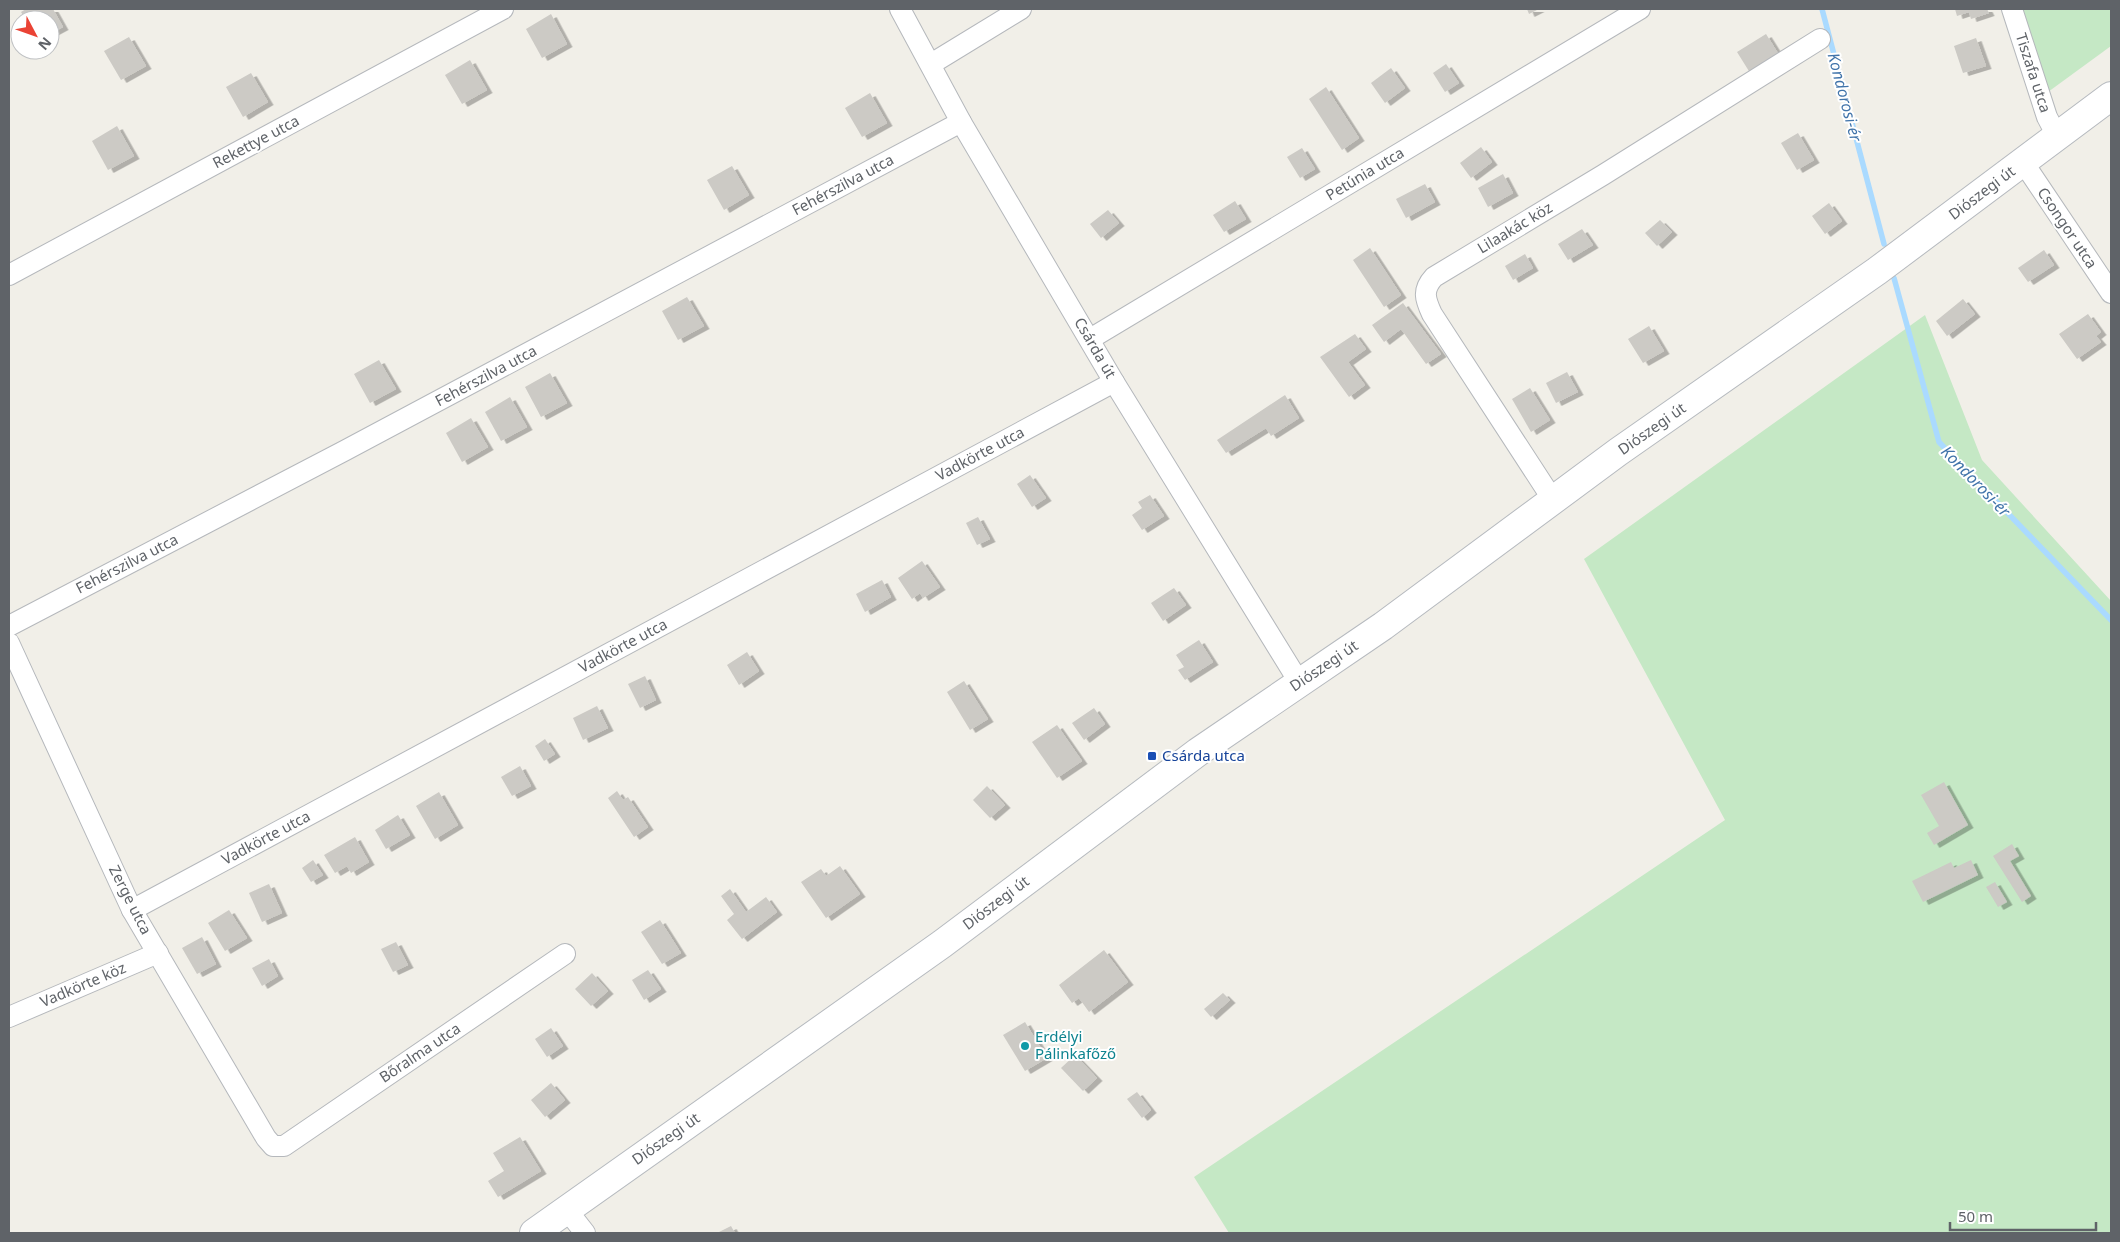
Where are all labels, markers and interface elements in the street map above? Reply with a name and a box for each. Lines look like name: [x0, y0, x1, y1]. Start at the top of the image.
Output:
north arrow: [10, 10, 60, 60]
street label: Tiszafa utca: [2012, 30, 2056, 115]
text: N: [34, 33, 56, 54]
water label: Kondorosi-ér: [1823, 50, 1868, 144]
street label: Rekettye utca: [209, 110, 302, 172]
street label: Petúnia utca: [1322, 142, 1407, 204]
street label: Fehérszilva utca: [788, 149, 897, 219]
street label: Diószegi út: [1944, 160, 2019, 224]
street label: Csongor utca: [2033, 183, 2102, 272]
street label: Lilaakác köz: [1473, 197, 1556, 257]
street label: Csárda út: [1070, 313, 1122, 382]
street label: Fehérszilva utca: [431, 340, 540, 410]
street label: Diószegi út: [1614, 397, 1690, 459]
street label: Vadkörte utca: [932, 421, 1027, 485]
water label: Kondorosi-ér: [1936, 441, 2016, 522]
street label: Fehérszilva utca: [72, 529, 181, 598]
street label: Vadkörte utca: [575, 613, 670, 677]
street label: Diószegi út: [1285, 635, 1362, 695]
place label: Csárda utca: [1162, 745, 1245, 765]
marker: Csárda utca: [1146, 750, 1158, 762]
street label: Vadkörte utca: [218, 805, 313, 869]
street label: Zerge utca: [105, 862, 157, 937]
street label: Diószegi út: [958, 870, 1033, 934]
street label: Vadkörte köz: [37, 957, 129, 1011]
street label: Bőralma utca: [375, 1018, 464, 1087]
place label: Erdélyi Pálinkafőző: [1035, 1026, 1116, 1063]
marker: Erdélyi Pálinkafőző: [1019, 1040, 1031, 1052]
street label: Diószegi út: [628, 1107, 704, 1169]
scale bar: [1950, 1200, 2096, 1232]
text: 50 m: [1958, 1206, 1993, 1226]

